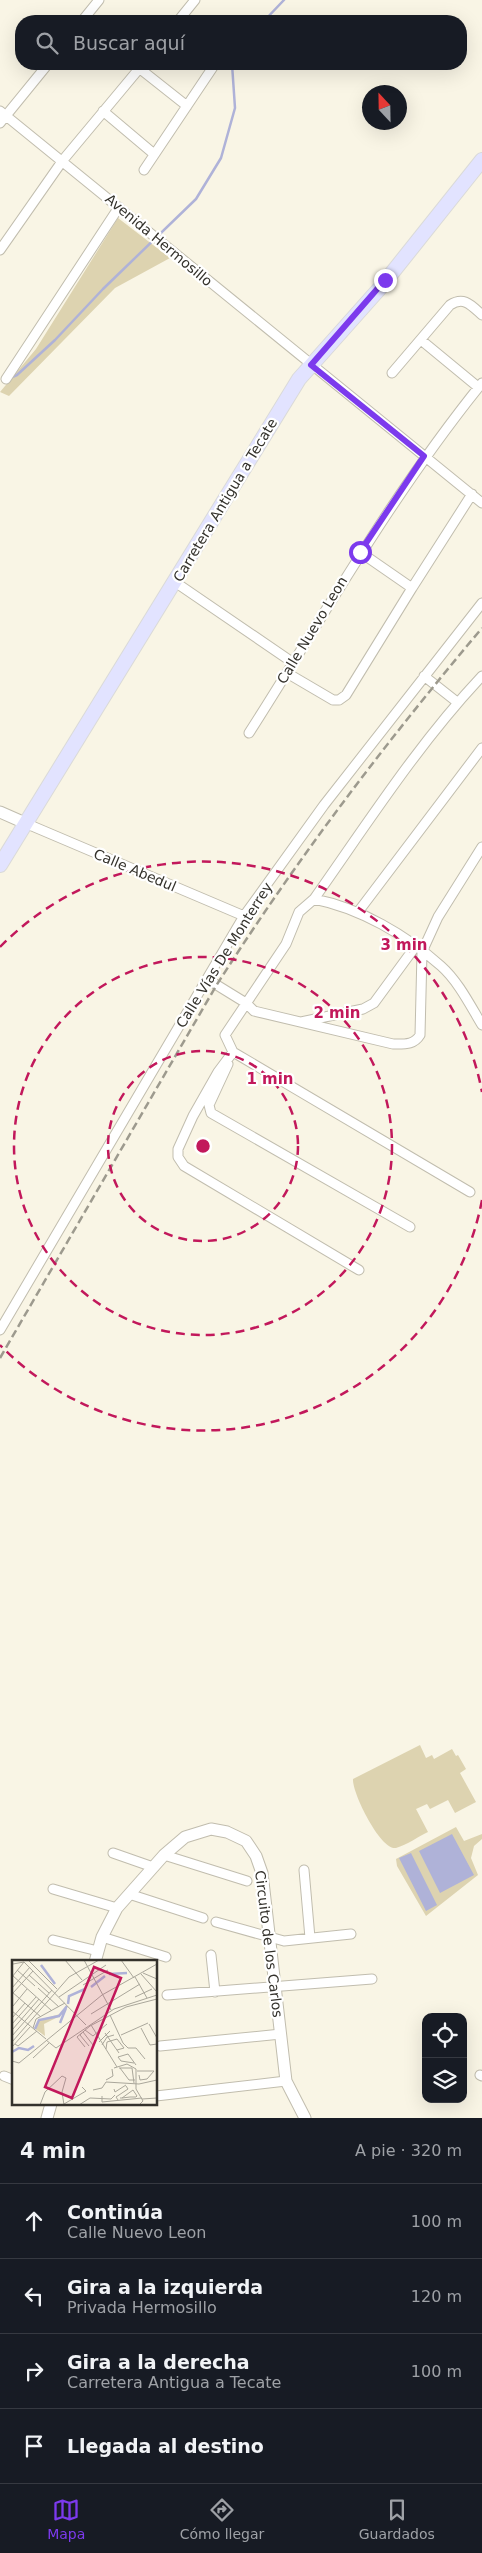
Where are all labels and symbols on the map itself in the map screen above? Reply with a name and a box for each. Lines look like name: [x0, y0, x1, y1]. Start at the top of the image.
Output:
north arrow: [362, 85, 407, 130]
street label: Avenida Hermosillo: [102, 191, 216, 289]
route end: [374, 269, 397, 292]
street label: Carretera Antigua a Tecate: [170, 415, 280, 585]
route start: [349, 541, 372, 564]
street label: Calle Nuevo Leon: [274, 574, 350, 686]
street label: Calle Abedul: [91, 845, 179, 895]
street label: Calle Vías De Monterrey: [173, 879, 275, 1031]
text: 3 min: [380, 936, 428, 954]
text: 2 min: [313, 1004, 361, 1022]
text: 1 min: [246, 1070, 294, 1088]
centre of rings: [194, 1137, 212, 1155]
street label: Circuito de los Carlos: [252, 1870, 286, 2018]
inset map: [12, 1960, 158, 2106]

